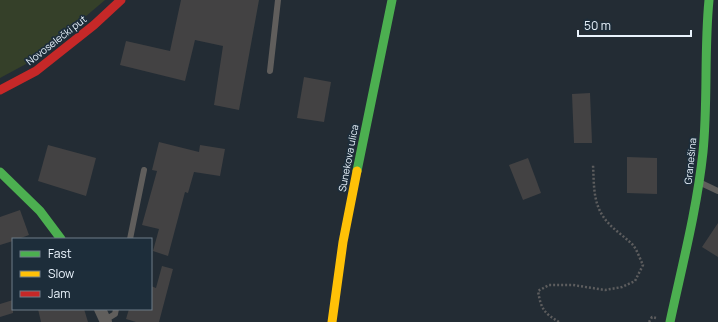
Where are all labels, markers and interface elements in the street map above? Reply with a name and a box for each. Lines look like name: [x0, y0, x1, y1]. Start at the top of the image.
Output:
street label: Novoselečki put: [23, 12, 89, 68]
scale bar: [578, 12, 691, 38]
text: 50 m: [584, 17, 611, 34]
street label: Sunekova ulica: [335, 123, 361, 193]
street label: Granešina: [681, 137, 699, 185]
legend: [12, 238, 152, 310]
text: Fast: [48, 245, 72, 262]
text: Slow: [48, 265, 74, 282]
text: Jam: [48, 285, 70, 302]

